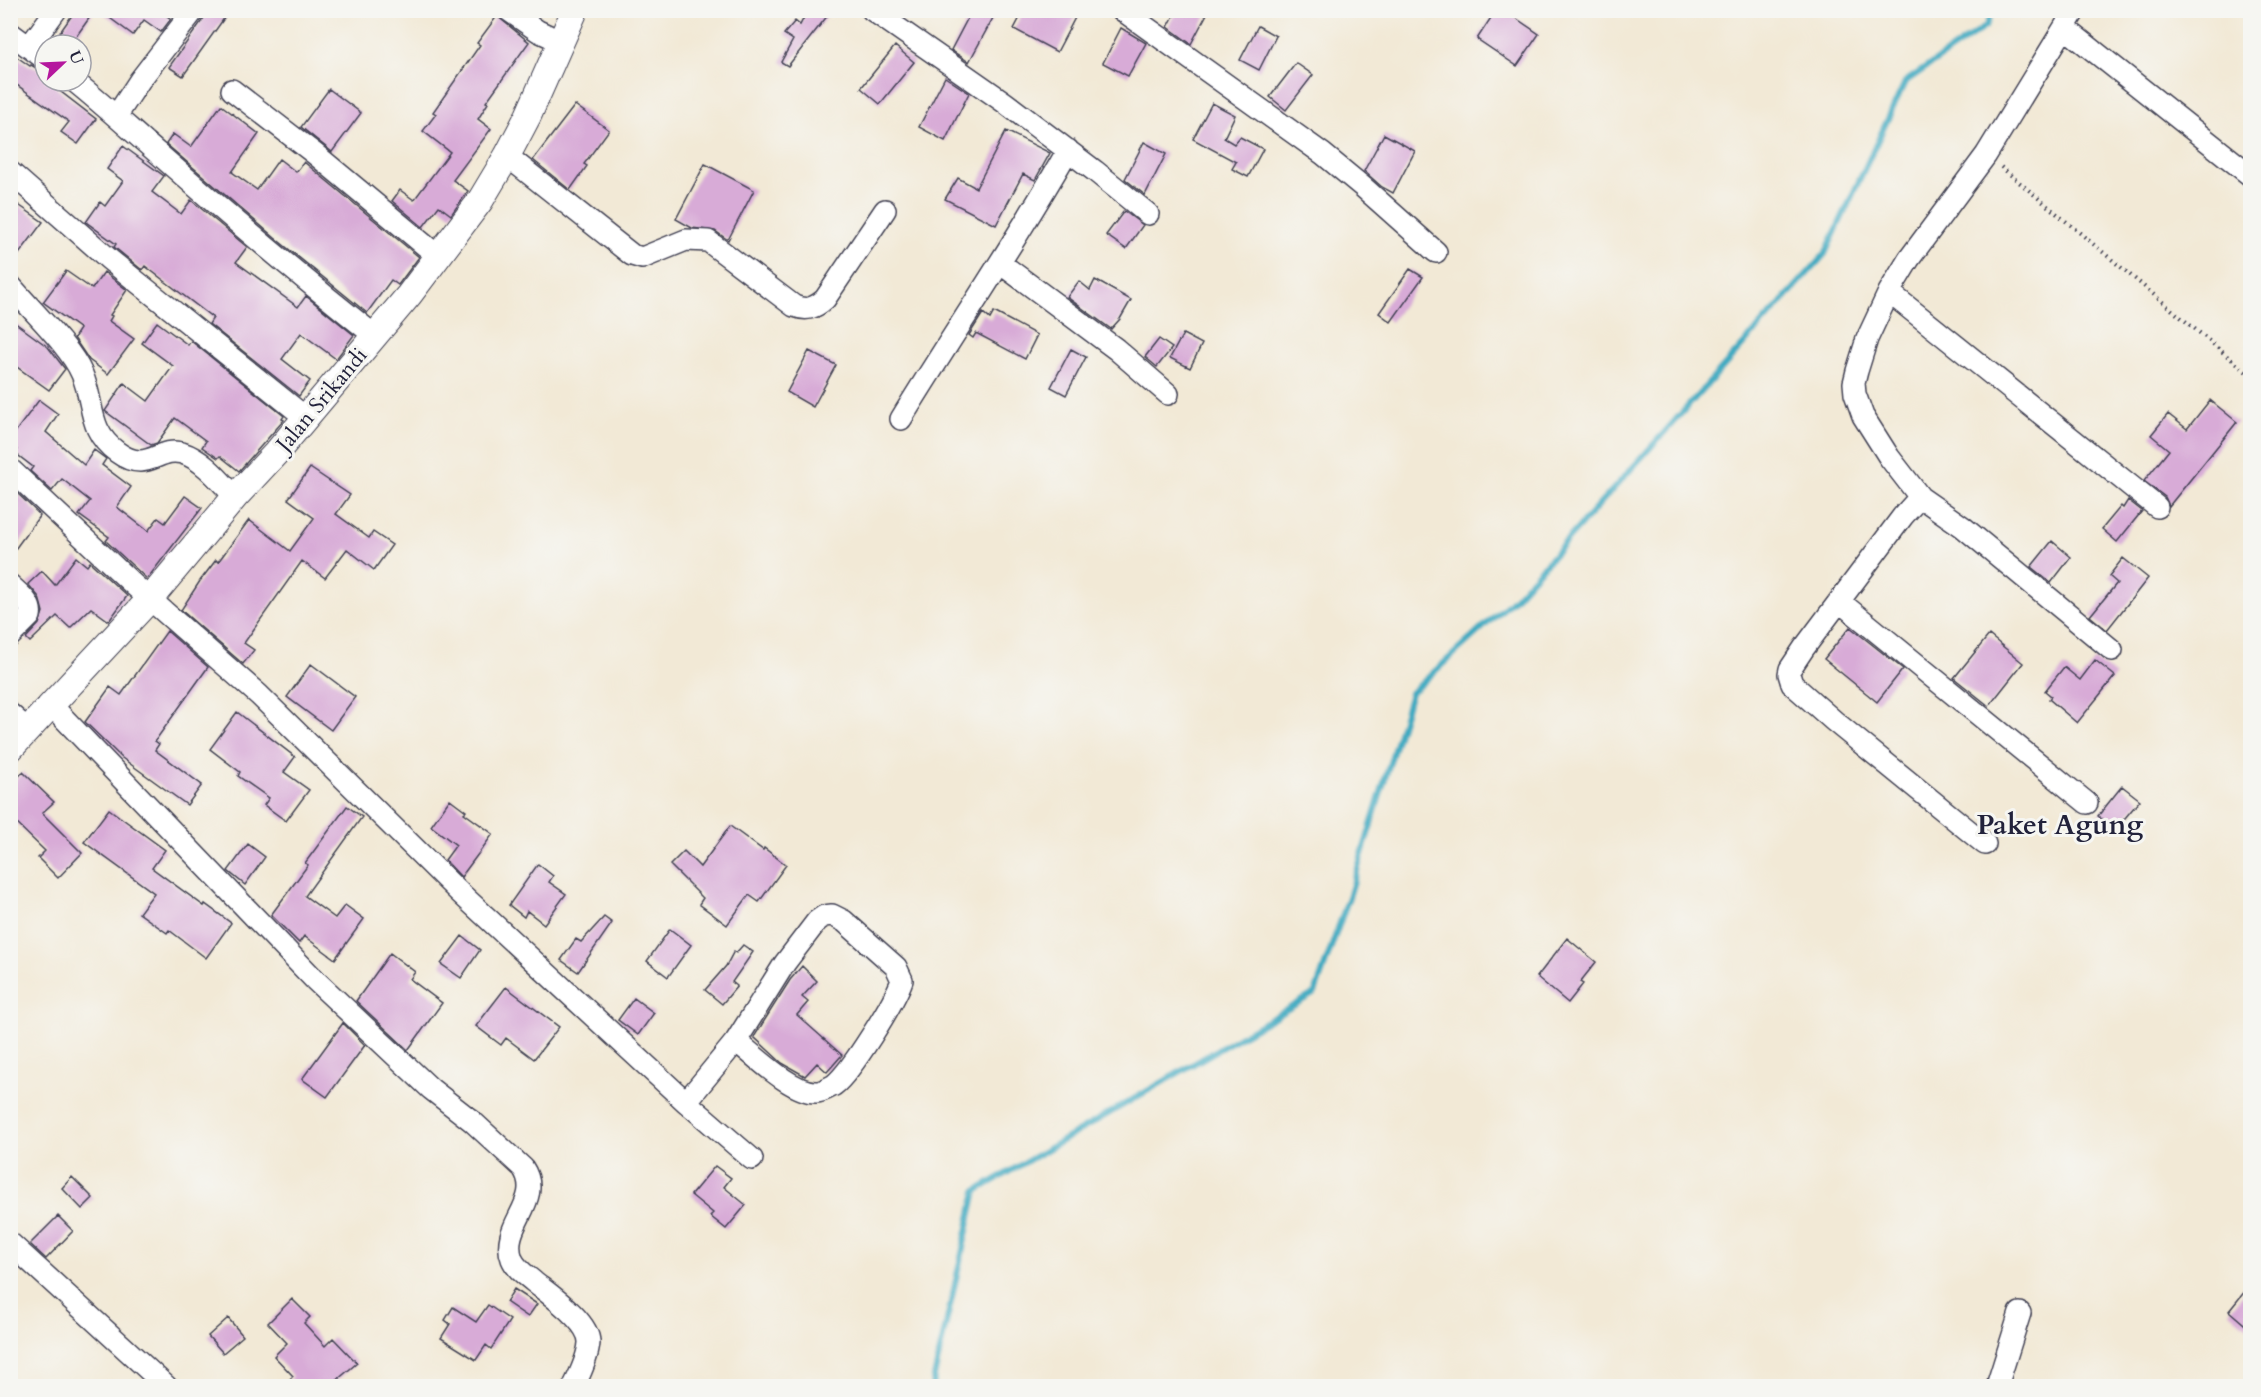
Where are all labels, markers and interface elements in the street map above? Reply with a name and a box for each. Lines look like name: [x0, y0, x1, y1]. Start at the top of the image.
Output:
north arrow: [33, 33, 93, 93]
text: U: [63, 47, 89, 68]
street label: Jalan Srikandi: [267, 341, 374, 460]
district label: Paket Agung: [1977, 806, 2144, 844]

